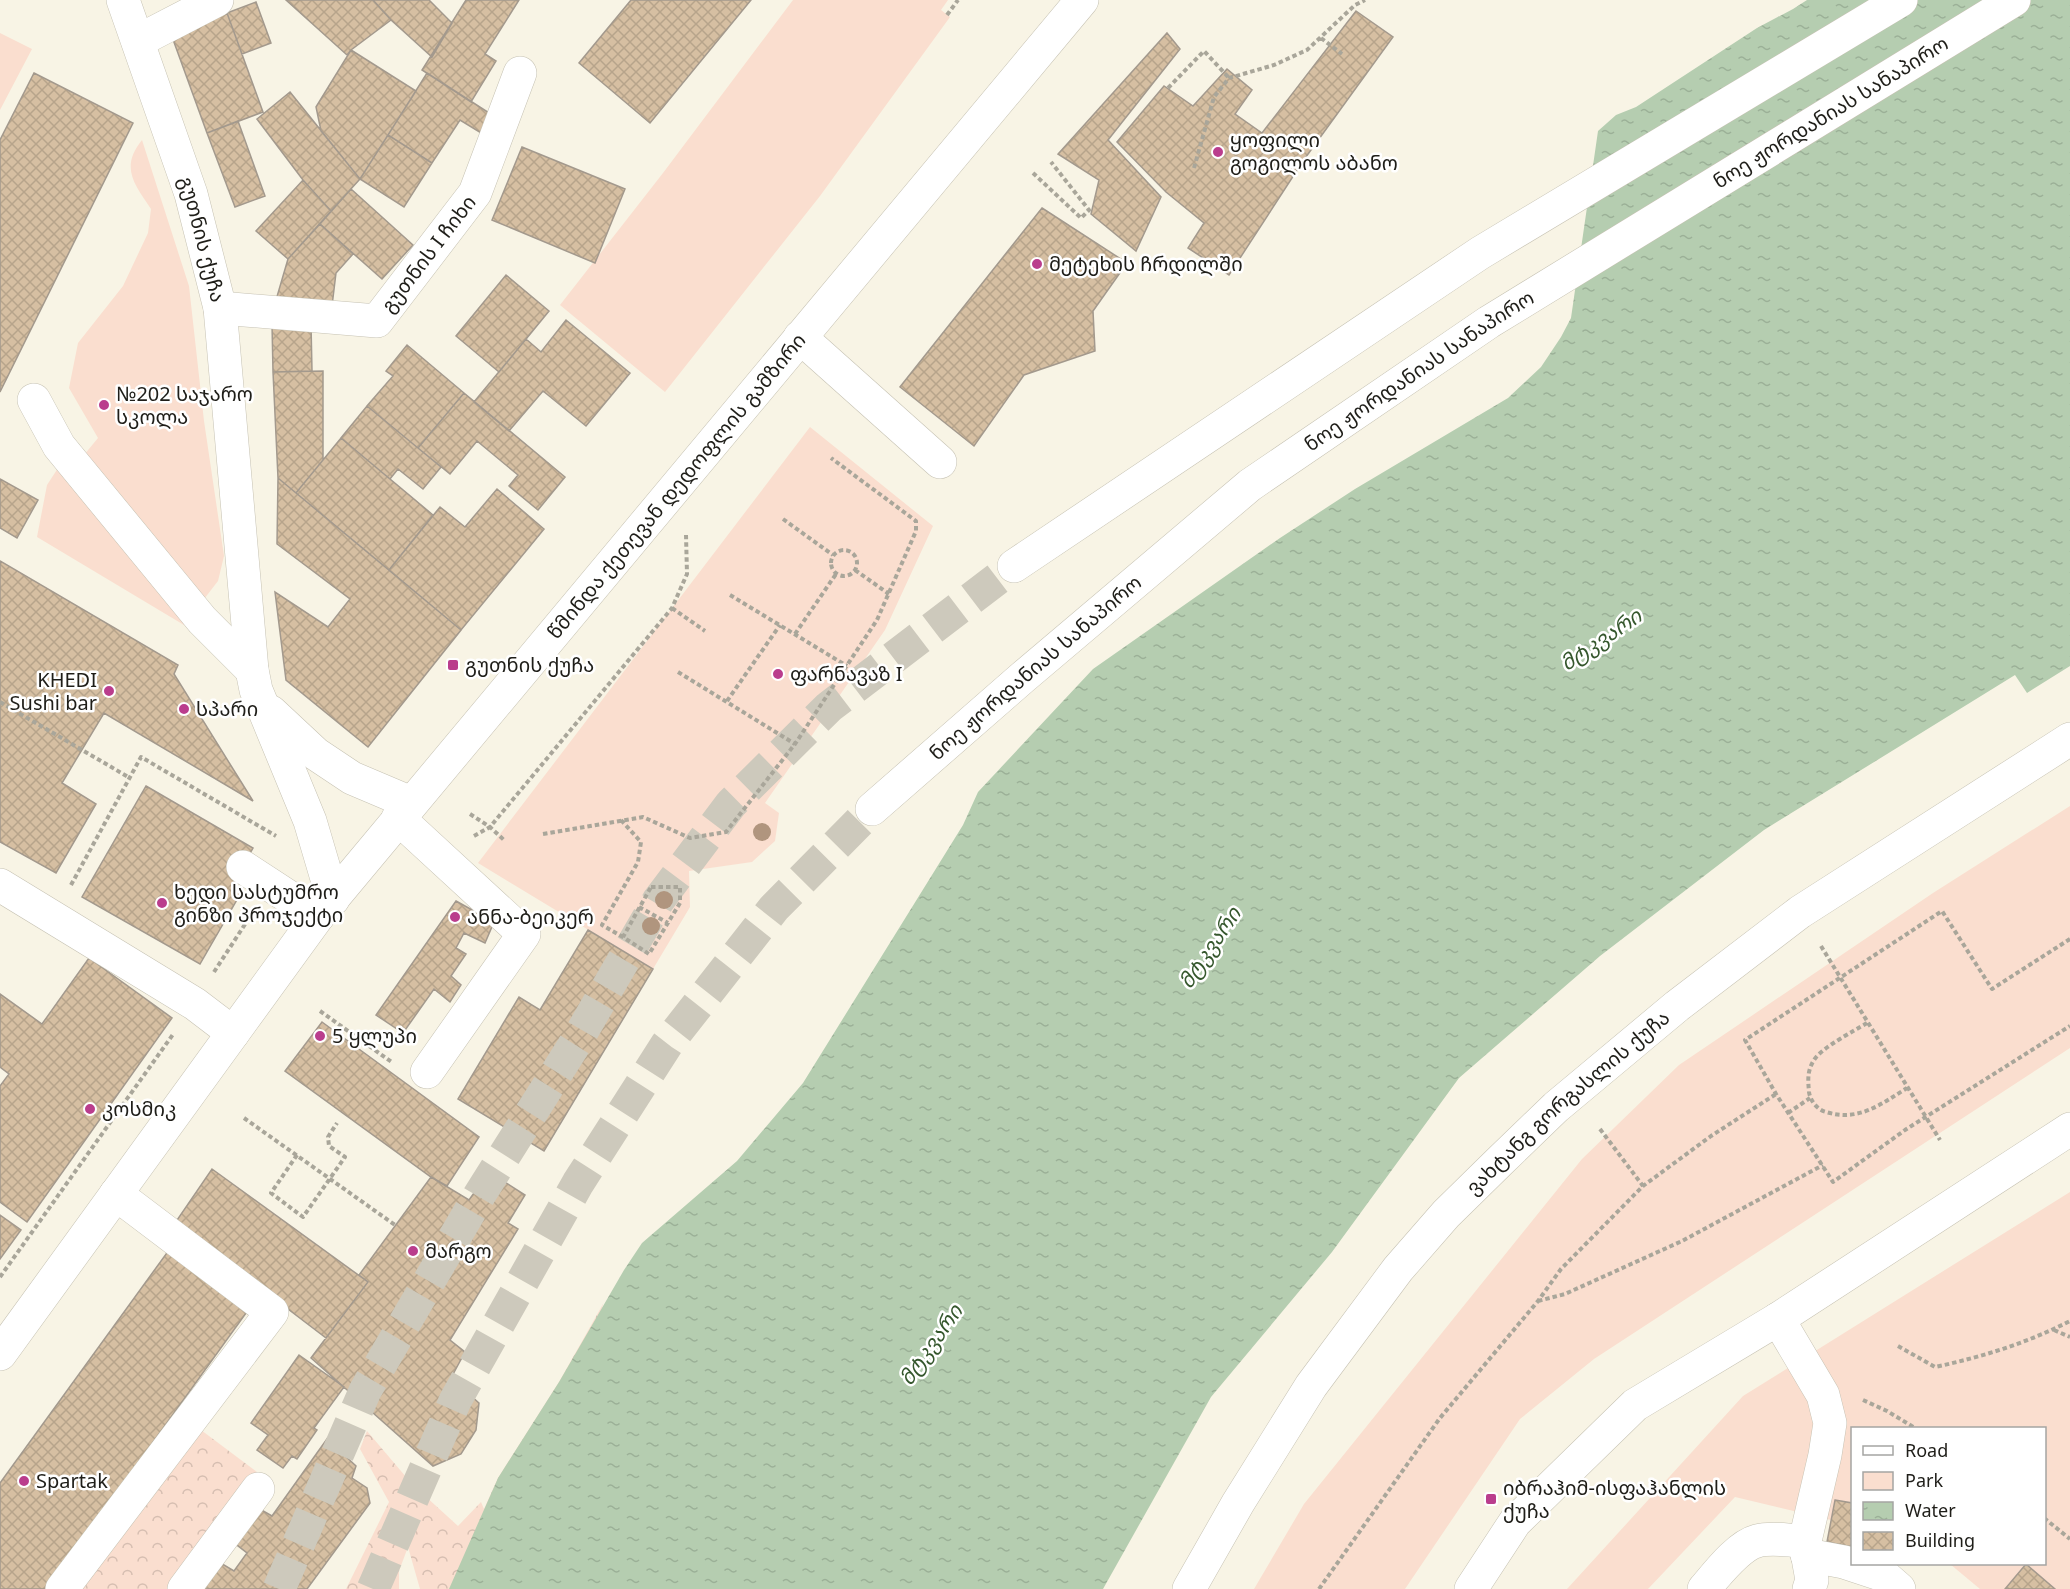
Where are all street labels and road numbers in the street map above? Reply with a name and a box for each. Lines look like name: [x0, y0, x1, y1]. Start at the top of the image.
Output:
street label: ნოე ჟორდანიას სანაპირო: [1708, 30, 1953, 194]
street label: გუთნის ქუჩა: [173, 172, 232, 305]
street label: გუთნის I ჩიხი: [374, 189, 482, 318]
street label: ნოე ჟორდანიას სანაპირო: [1299, 284, 1539, 457]
street label: წმინდა ქეთევან დედოფლის გამზირი: [541, 327, 812, 644]
street label: ნოე ჟორდანიას სანაპირო: [923, 569, 1147, 766]
street label: ვახტანგ გორგასლის ქუჩა: [1460, 1004, 1675, 1200]

